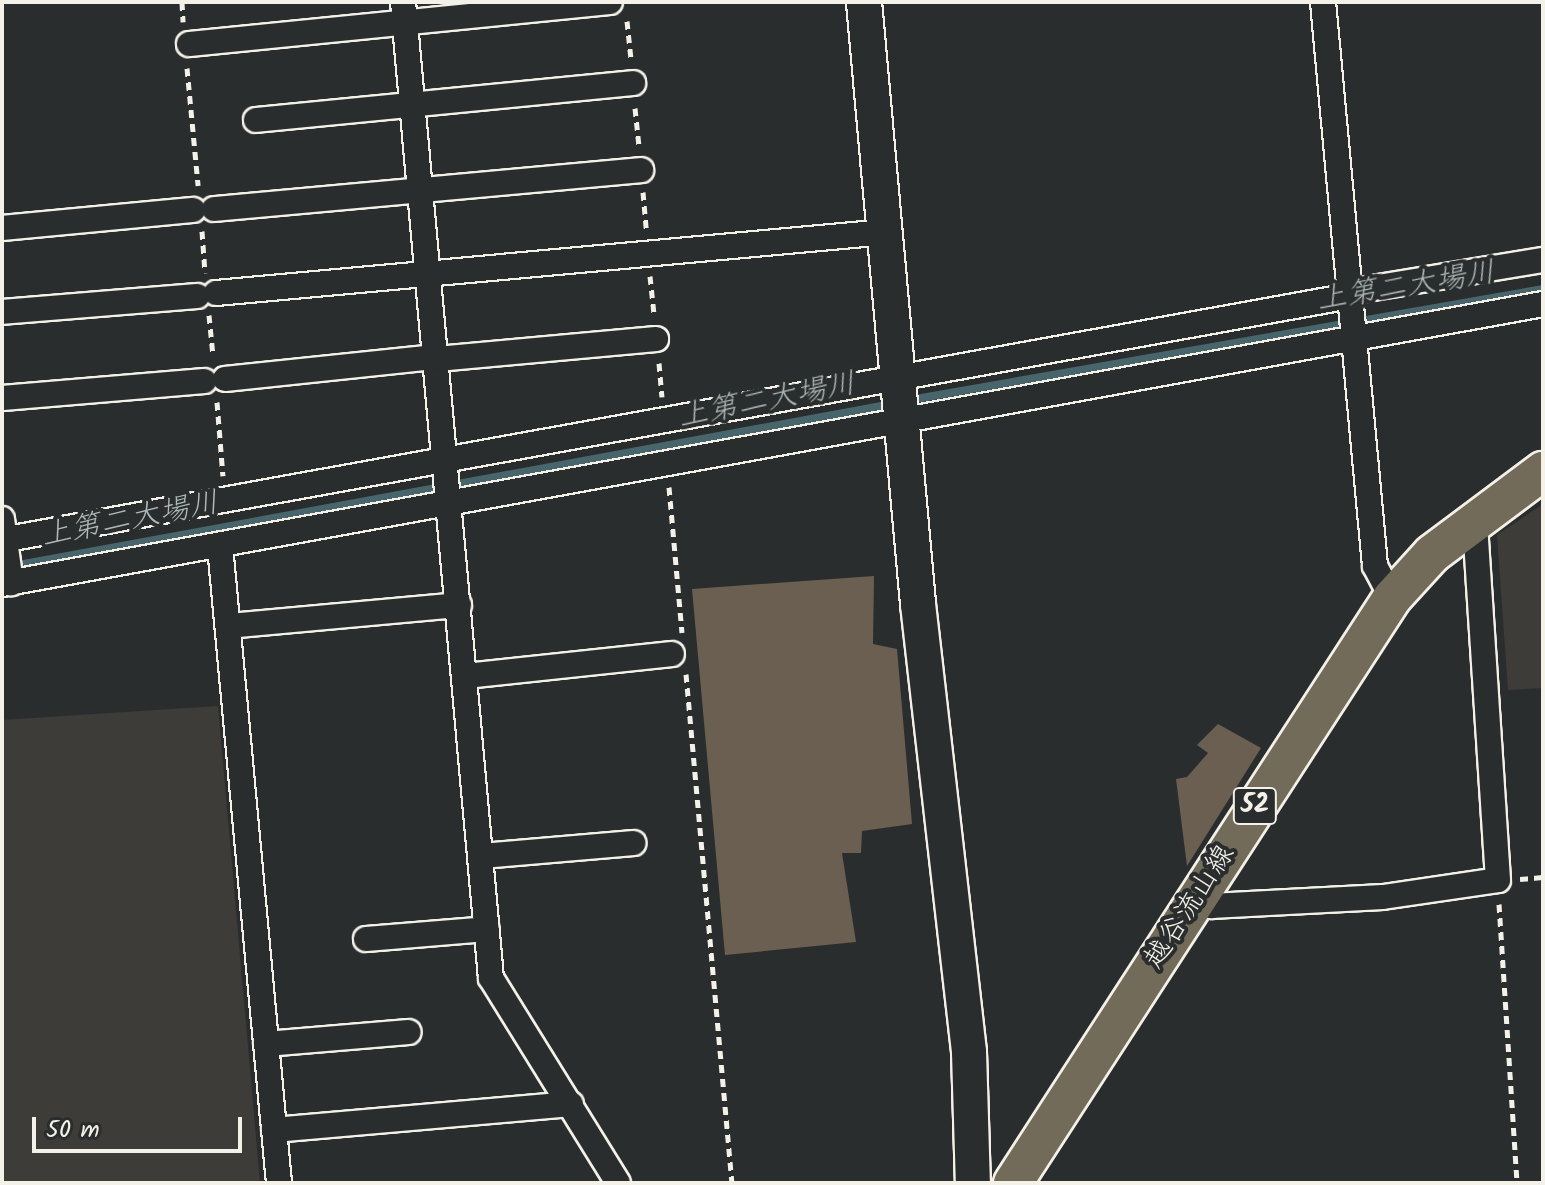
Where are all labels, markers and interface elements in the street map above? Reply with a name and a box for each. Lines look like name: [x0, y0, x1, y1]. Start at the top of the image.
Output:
water label: 上第二大場川: [1314, 255, 1498, 319]
water label: 上第二大場川: [675, 366, 859, 436]
water label: 上第二大場川: [38, 485, 222, 555]
road number: 52: [1231, 784, 1279, 828]
street label: 越谷流山線: [1138, 839, 1242, 975]
scale bar: [36, 1101, 246, 1151]
text: 50 m: [46, 1111, 100, 1150]

